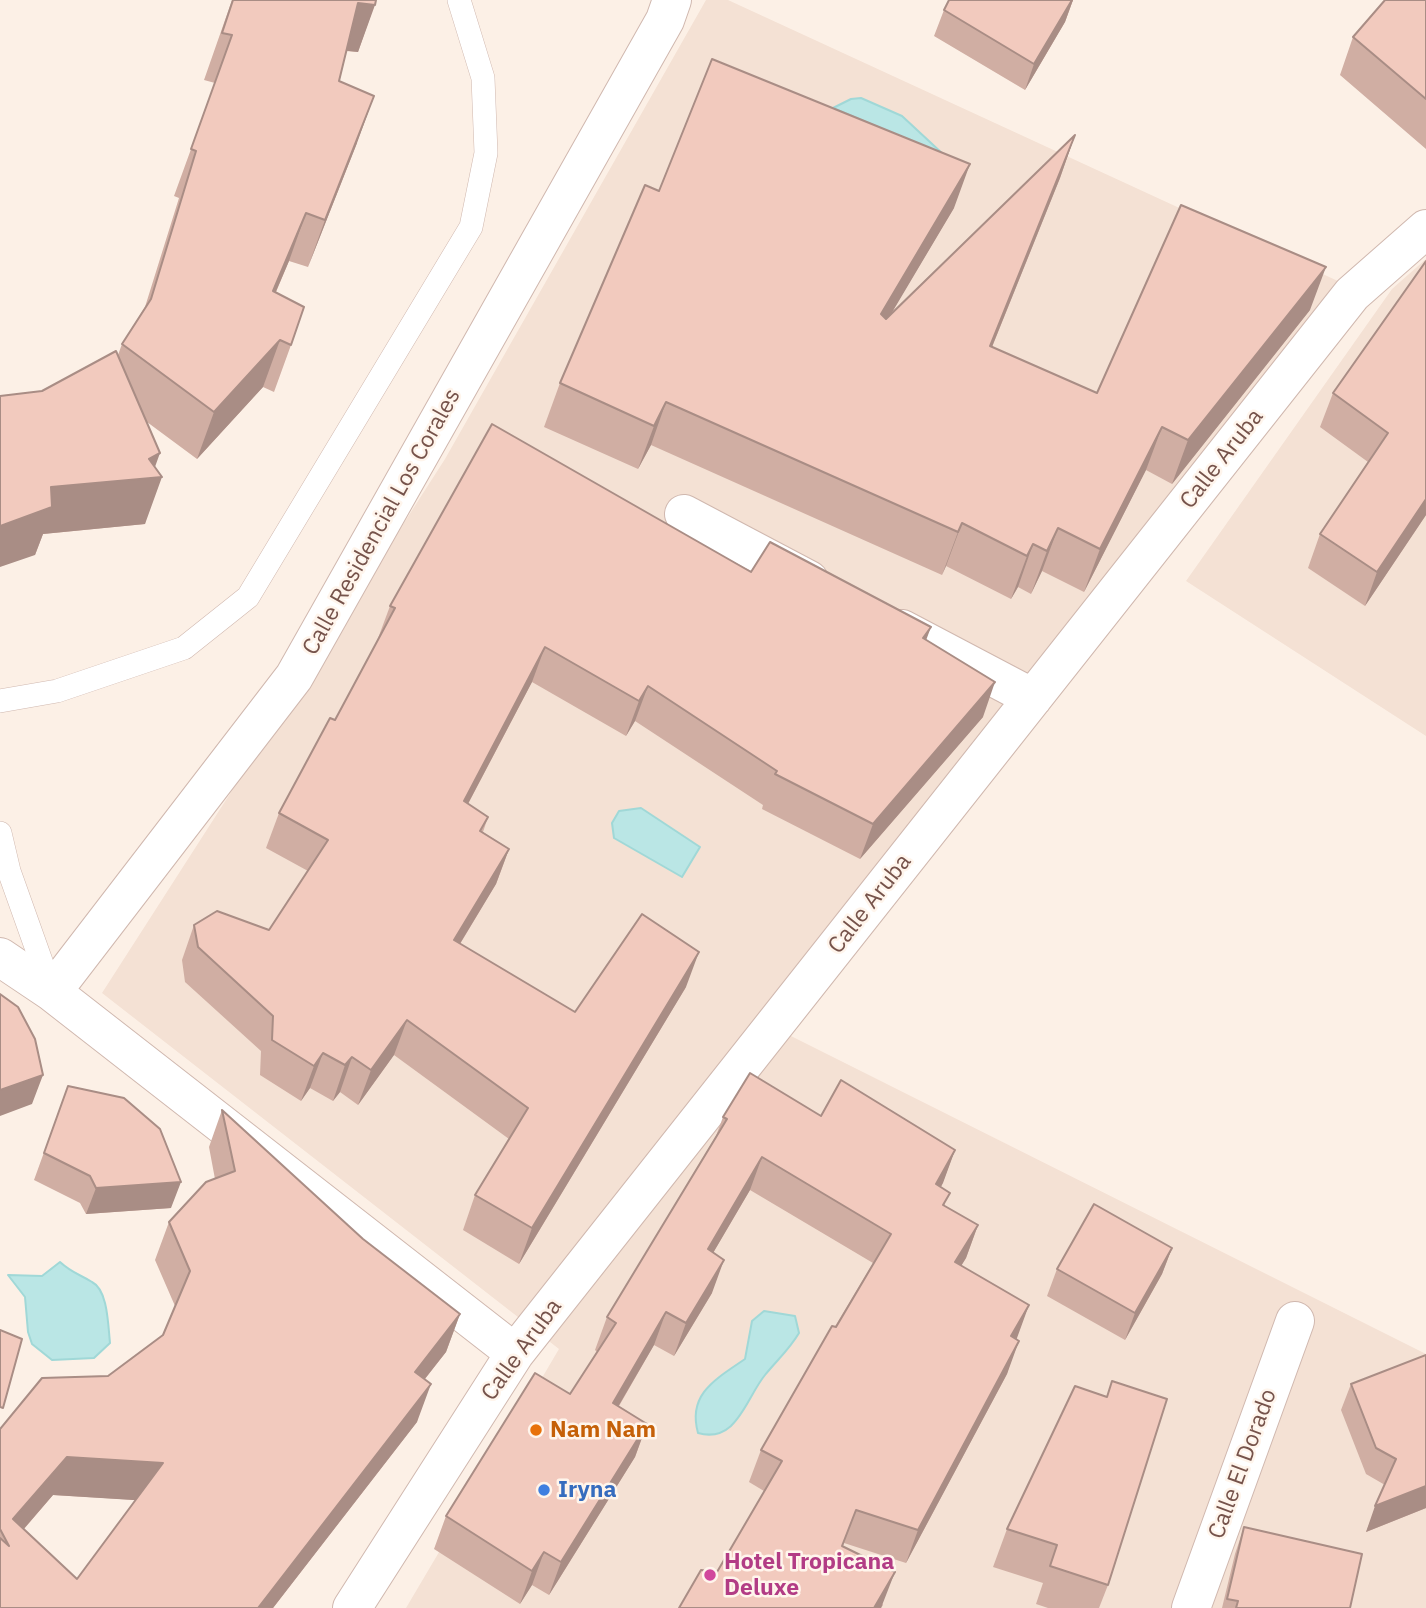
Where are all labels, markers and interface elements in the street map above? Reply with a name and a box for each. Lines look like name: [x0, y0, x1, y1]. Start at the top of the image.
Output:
street label: Calle Residencial Los Corales: [297, 384, 467, 660]
street label: Calle Aruba: [1175, 404, 1269, 514]
street label: Calle Aruba: [823, 849, 917, 959]
street label: Calle Aruba: [476, 1294, 568, 1406]
street label: Calle El Dorado: [1203, 1385, 1283, 1543]
place label: Nam Nam: [550, 1416, 656, 1444]
marker: Nam Nam: [528, 1422, 544, 1438]
place label: Iryna: [558, 1476, 616, 1504]
marker: Iryna: [536, 1482, 552, 1498]
place label: Hotel Tropicana Deluxe: [724, 1548, 894, 1602]
marker: Hotel Tropicana Deluxe: [702, 1567, 718, 1583]

